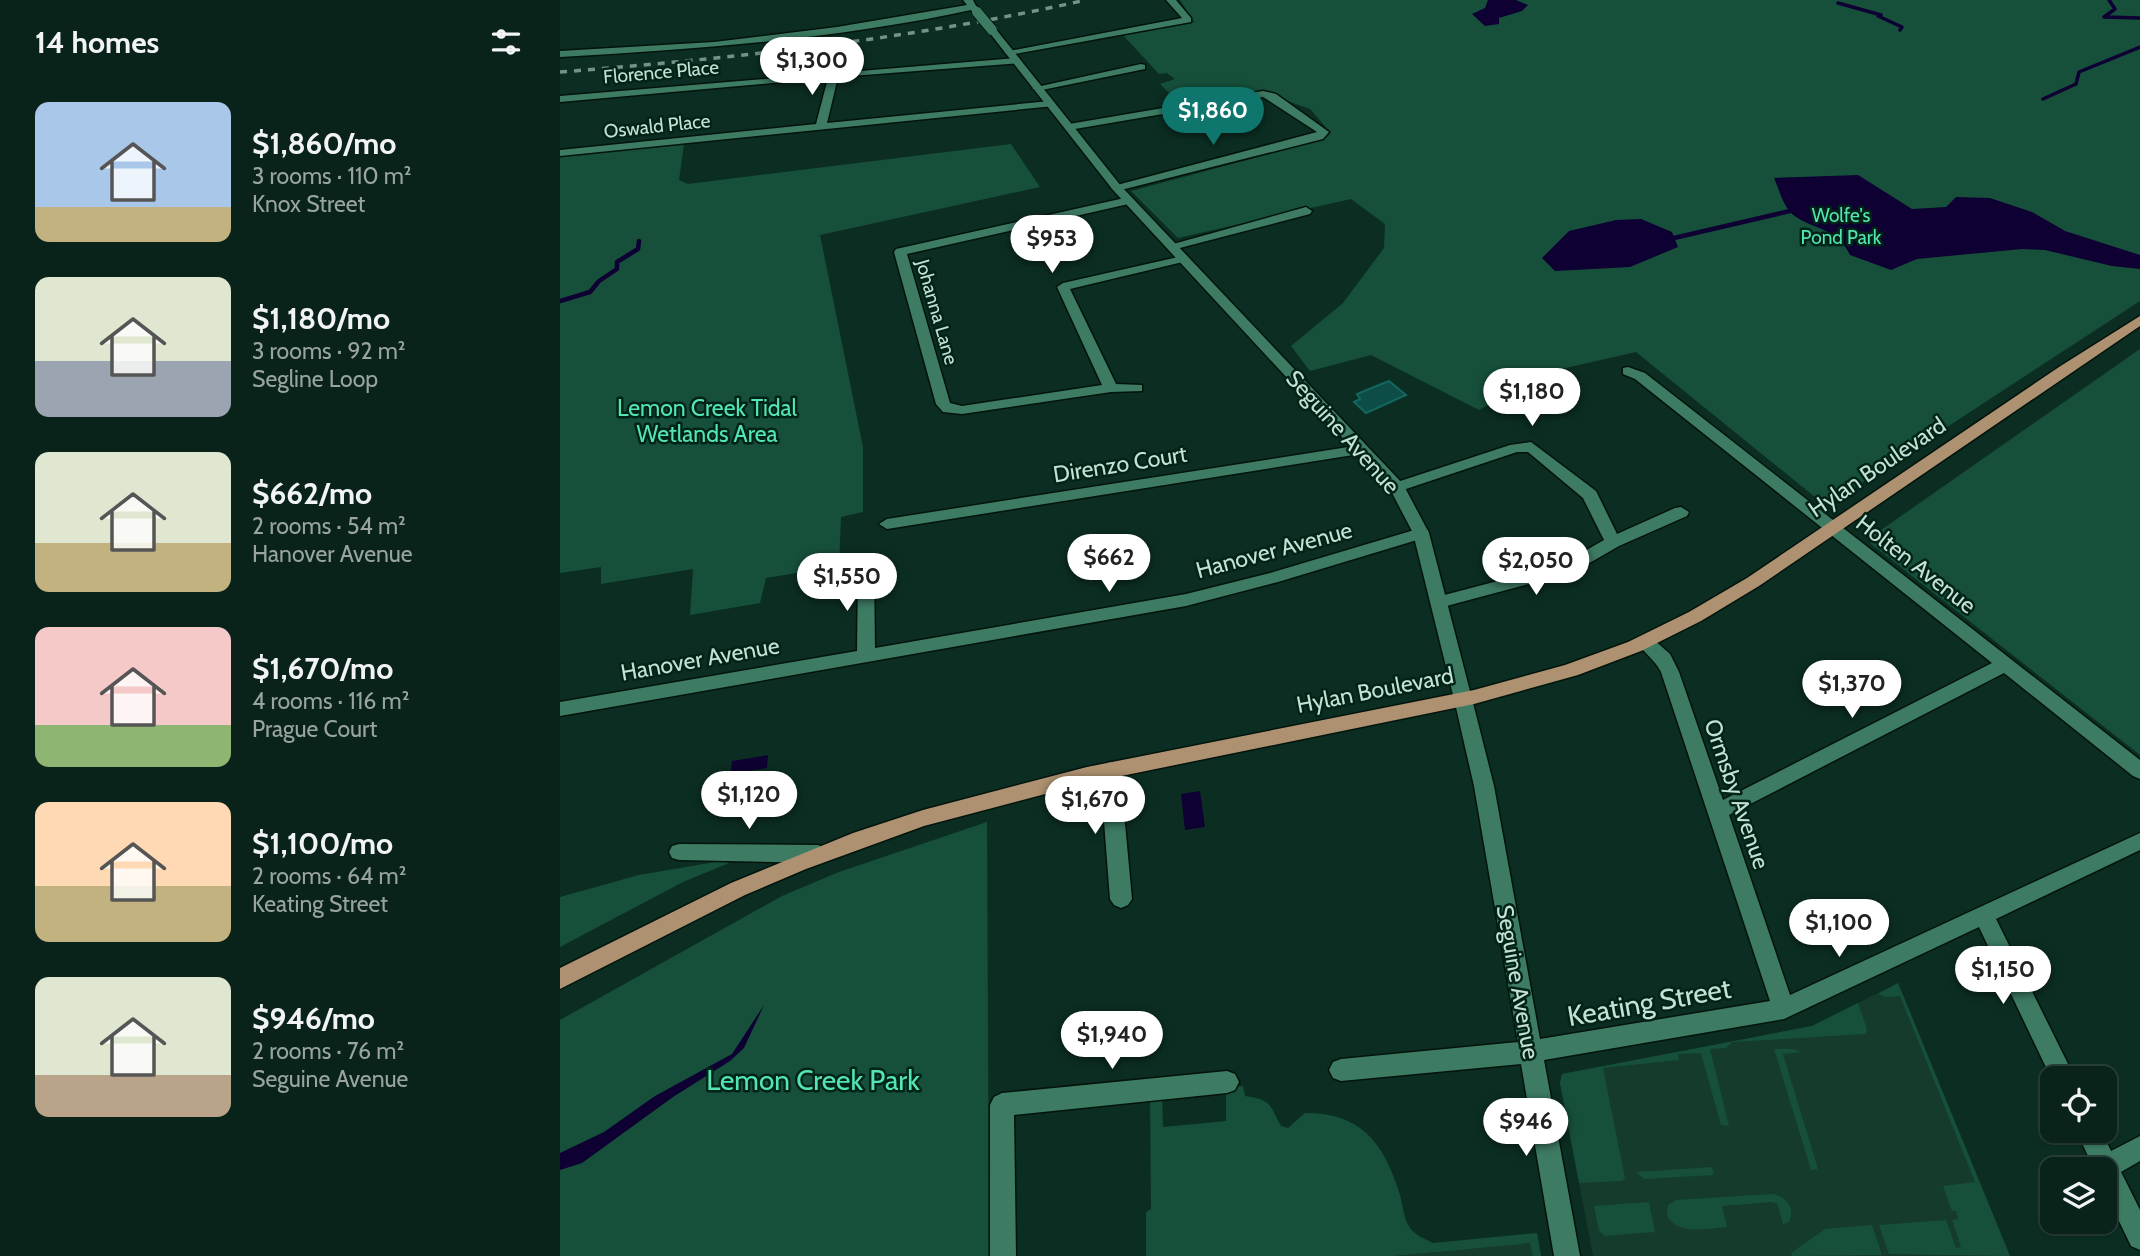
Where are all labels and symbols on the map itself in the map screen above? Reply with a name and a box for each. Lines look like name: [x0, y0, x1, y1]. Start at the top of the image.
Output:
pin: $1,300: [755, 38, 869, 97]
street label: Florence Place: [602, 55, 720, 89]
pin: $1,860: [1156, 88, 1270, 147]
street label: Oswald Place: [603, 109, 712, 143]
park label: Wolfe's Pond Park: [1801, 204, 1882, 249]
pin: $953: [1011, 216, 1093, 275]
street label: Johanna Lane: [911, 256, 963, 367]
street label: Seguine Avenue: [1280, 365, 1406, 500]
pin: $1,180: [1475, 368, 1589, 428]
park label: Lemon Creek Tidal Wetlands Area: [617, 394, 798, 448]
street label: Hylan Boulevard: [1803, 411, 1951, 523]
street label: Direnzo Court: [1051, 440, 1189, 488]
street label: Holten Avenue: [1851, 509, 1982, 620]
street label: Hanover Avenue: [1193, 516, 1355, 584]
pin: $662: [1068, 534, 1150, 594]
pin: $2,050: [1479, 538, 1593, 597]
pin: $1,550: [790, 554, 904, 613]
street label: Hanover Avenue: [618, 631, 782, 687]
pin: $1,370: [1795, 660, 1909, 720]
street label: Hylan Boulevard: [1294, 661, 1456, 719]
street label: Ormsby Avenue: [1698, 715, 1776, 873]
pin: $1,120: [692, 772, 806, 831]
pin: $1,670: [1038, 776, 1152, 836]
pin: $1,100: [1782, 900, 1896, 959]
street label: Seguine Avenue: [1491, 903, 1545, 1062]
pin: $1,150: [1946, 946, 2060, 1006]
street label: Keating Street: [1564, 971, 1734, 1033]
pin: $1,940: [1055, 1012, 1169, 1071]
park label: Lemon Creek Park: [706, 1063, 920, 1097]
pin: $946: [1485, 1098, 1567, 1158]

